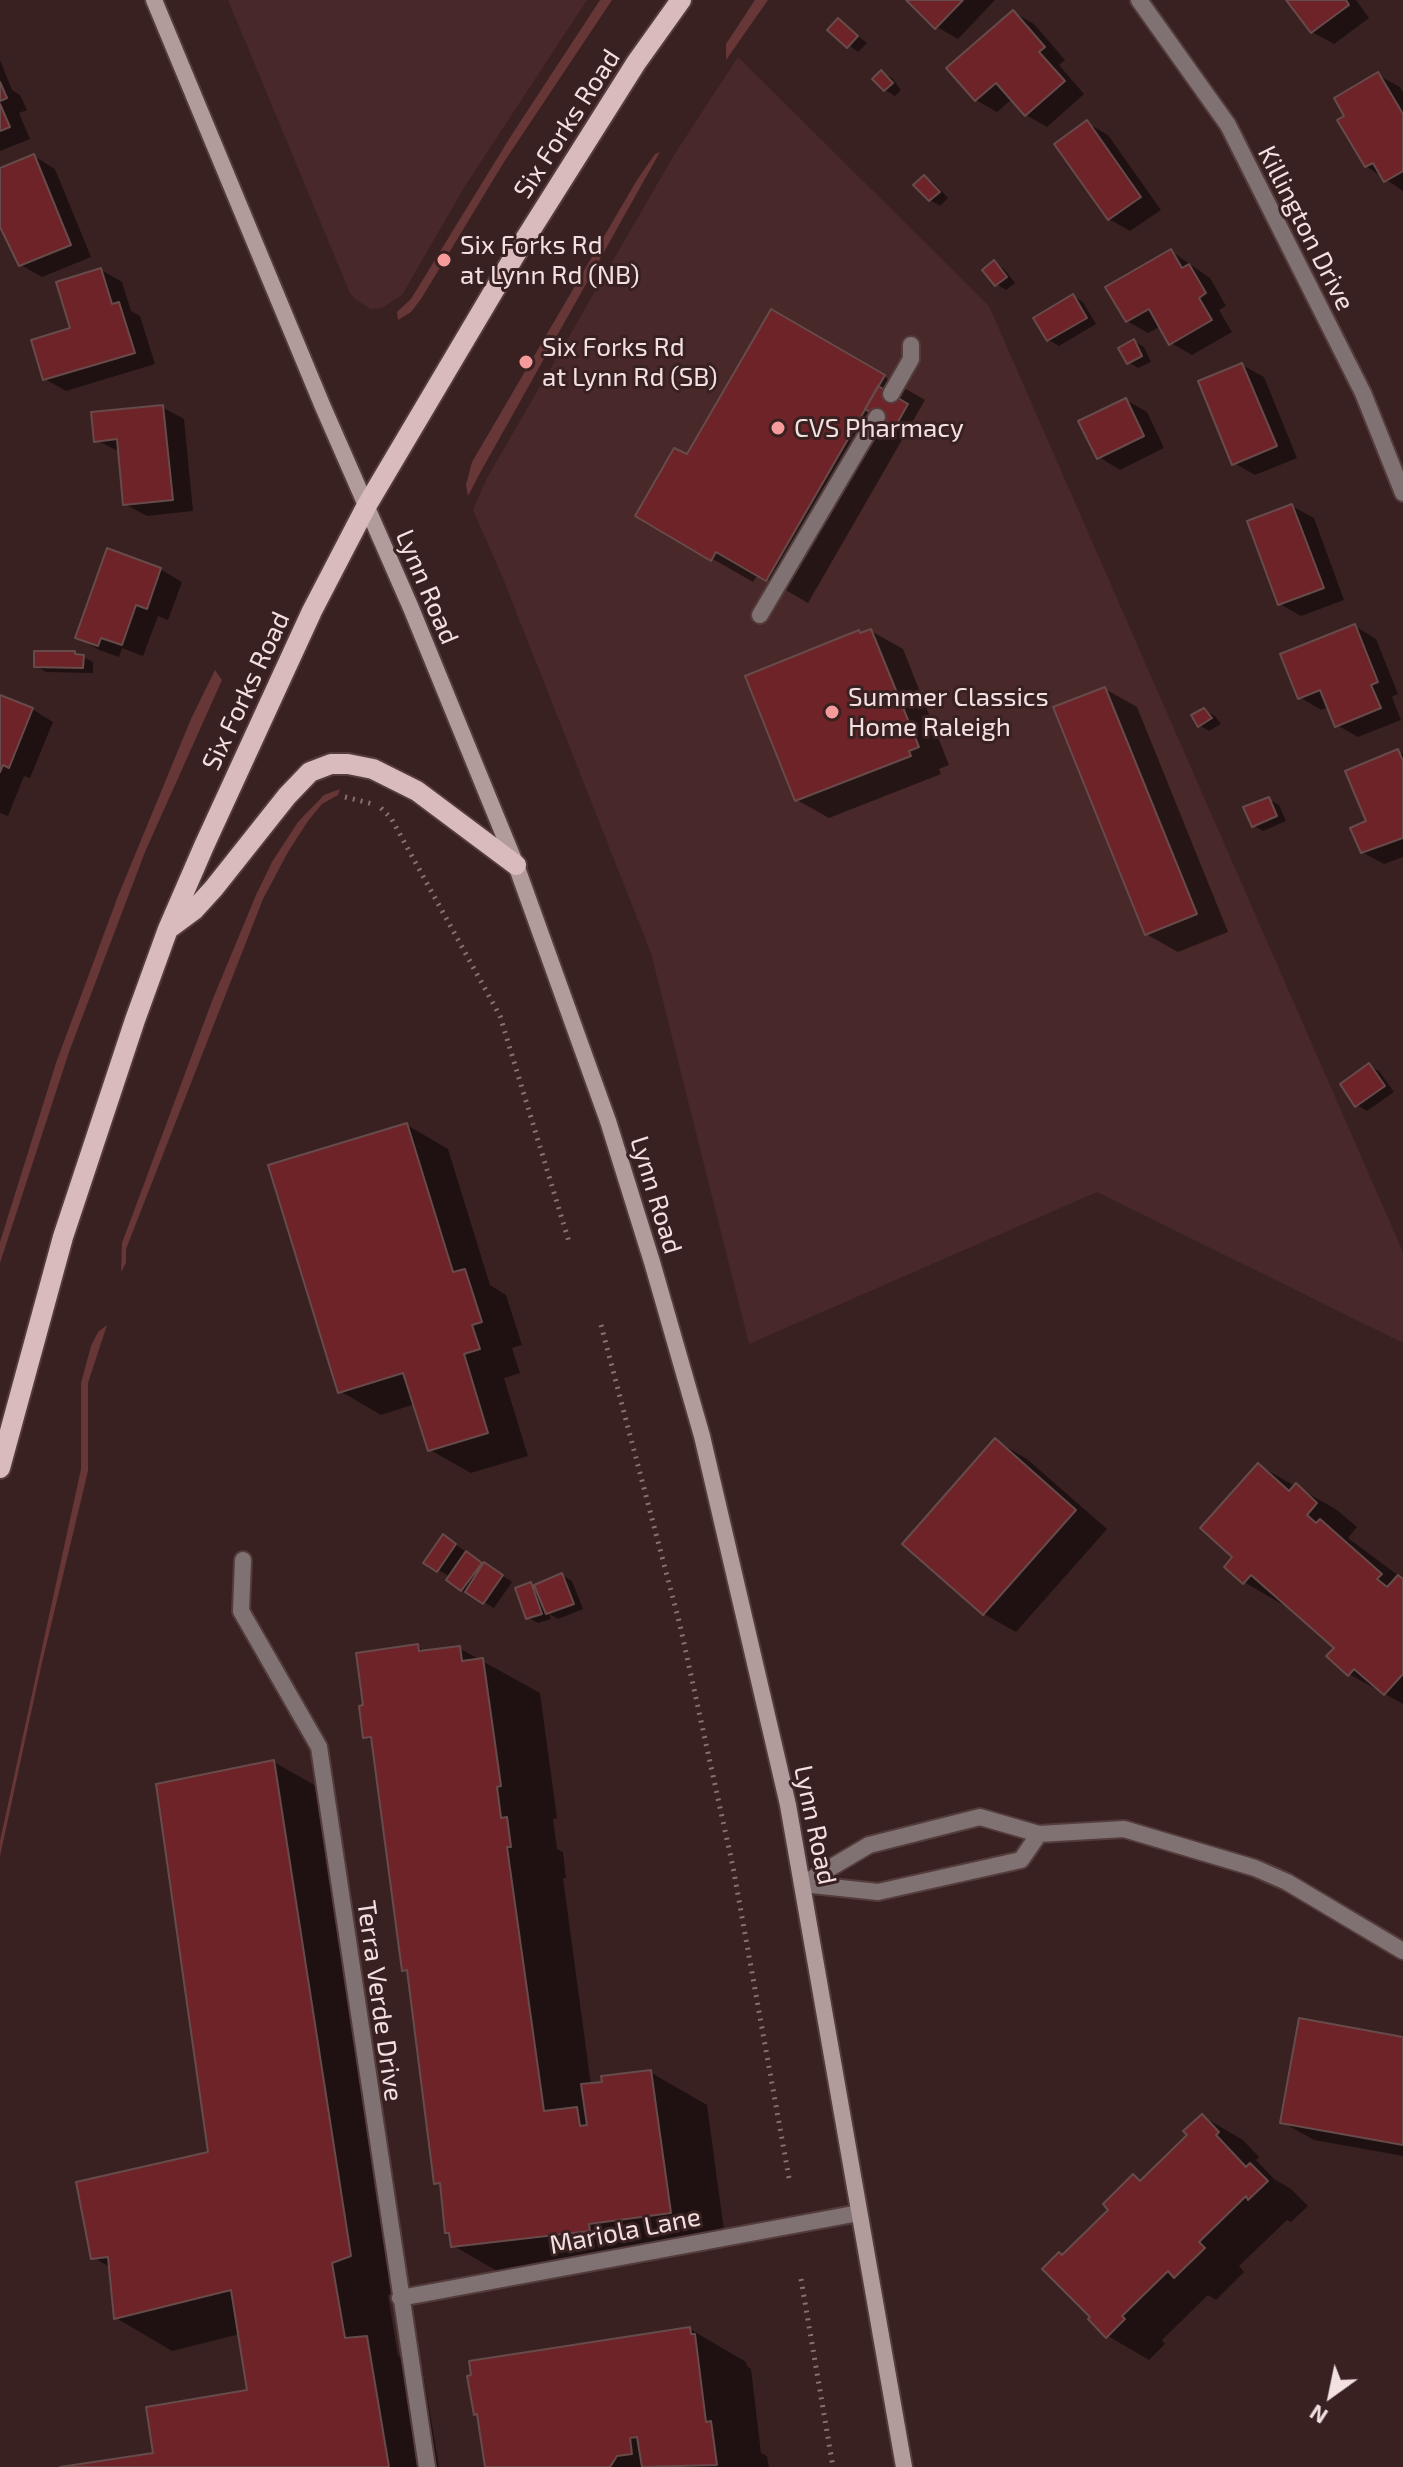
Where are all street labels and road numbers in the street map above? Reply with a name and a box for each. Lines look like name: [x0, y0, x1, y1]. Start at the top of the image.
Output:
street label: Six Forks Road: [507, 44, 627, 204]
street label: Killington Drive: [1251, 140, 1361, 316]
street label: Lynn Road: [389, 525, 465, 649]
street label: Six Forks Road: [196, 607, 296, 775]
street label: Lynn Road: [623, 1132, 689, 1258]
street label: Lynn Road: [787, 1762, 843, 1888]
street label: Terra Verde Drive: [350, 1899, 410, 2103]
street label: Mariola Lane: [547, 2201, 703, 2261]

